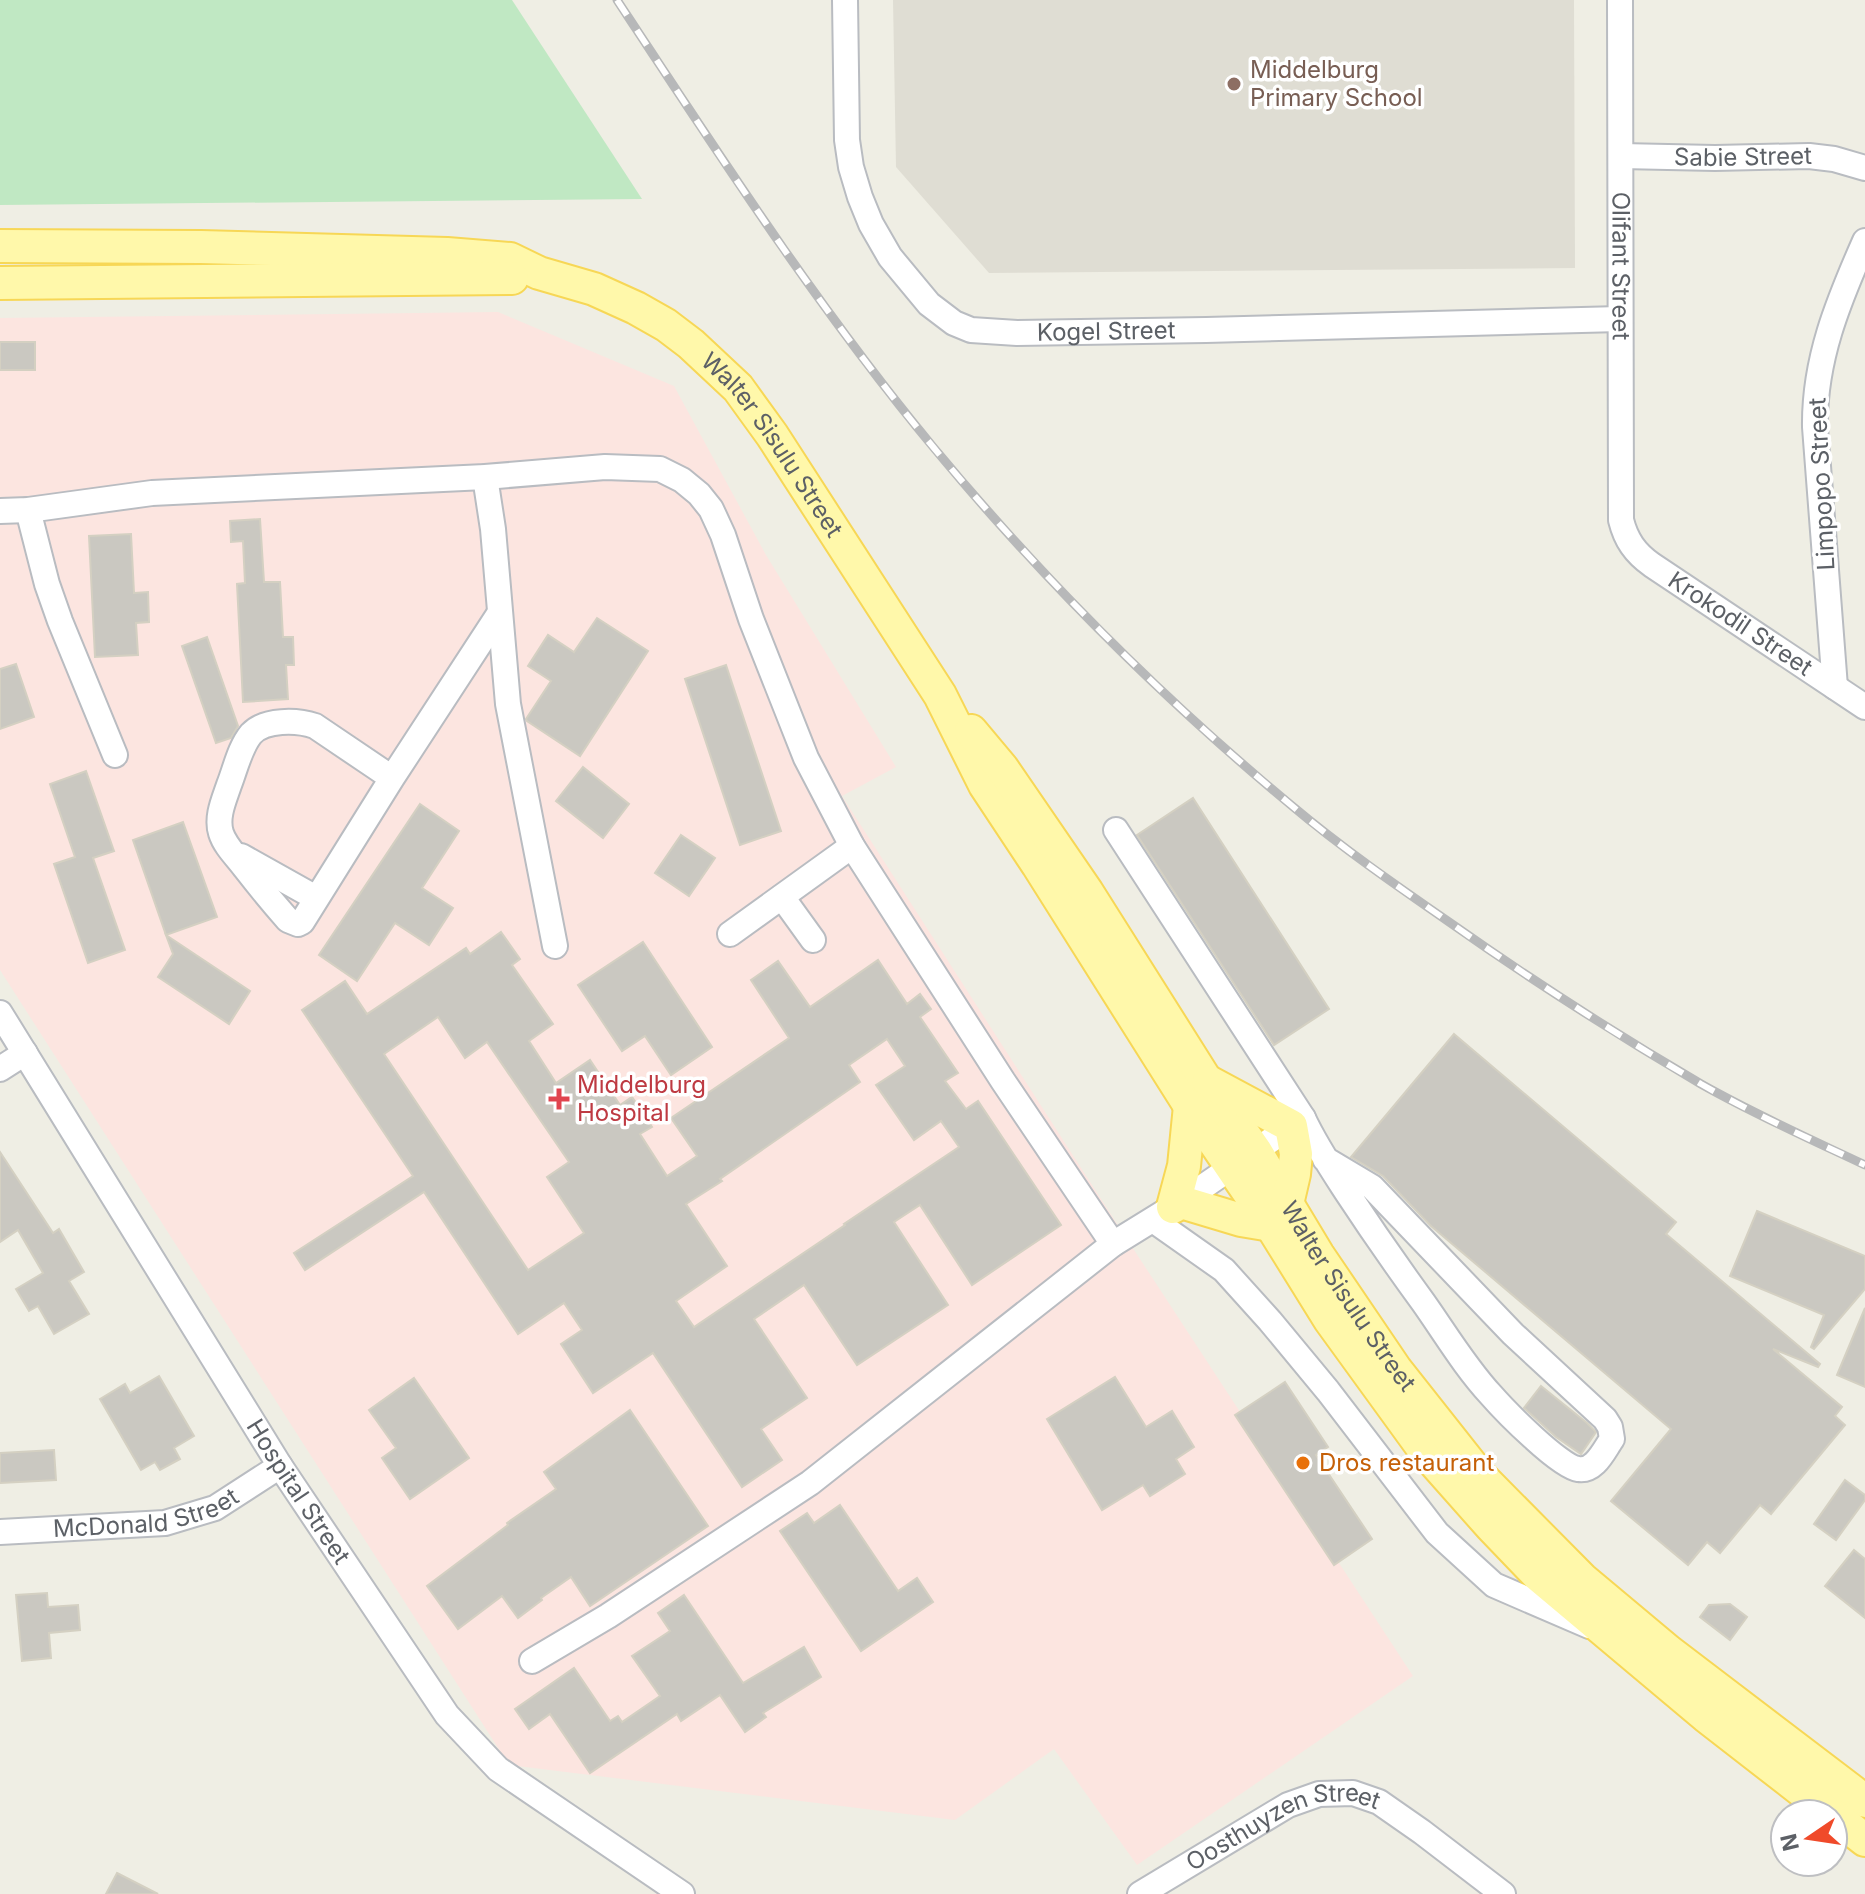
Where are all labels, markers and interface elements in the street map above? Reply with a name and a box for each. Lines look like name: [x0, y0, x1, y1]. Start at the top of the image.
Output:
place label: Middelburg Primary School: [1250, 55, 1423, 112]
marker: Middelburg Primary School: [1225, 75, 1243, 93]
street label: Sabie Street: [1674, 141, 1812, 172]
street label: Olifant Street: [1606, 192, 1636, 340]
street label: Kogel Street: [1037, 315, 1176, 347]
street label: Walter Sisulu Street: [695, 346, 849, 543]
street label: Limpopo Street: [1802, 397, 1841, 571]
street label: Krokodil Street: [1663, 565, 1818, 682]
place label: Middelburg Hospital: [577, 1070, 706, 1127]
marker: Middelburg Hospital: [548, 1088, 570, 1110]
street label: Walter Sisulu Street: [1275, 1196, 1422, 1397]
street label: Hospital Street: [241, 1414, 357, 1569]
place label: Dros restaurant: [1319, 1448, 1494, 1477]
marker: Dros restaurant: [1294, 1454, 1312, 1472]
street label: McDonald Street: [52, 1482, 244, 1543]
street label: Oosthuyzen Street: [1181, 1778, 1384, 1877]
north arrow: [1769, 1798, 1849, 1878]
text: N: [1775, 1831, 1804, 1854]

